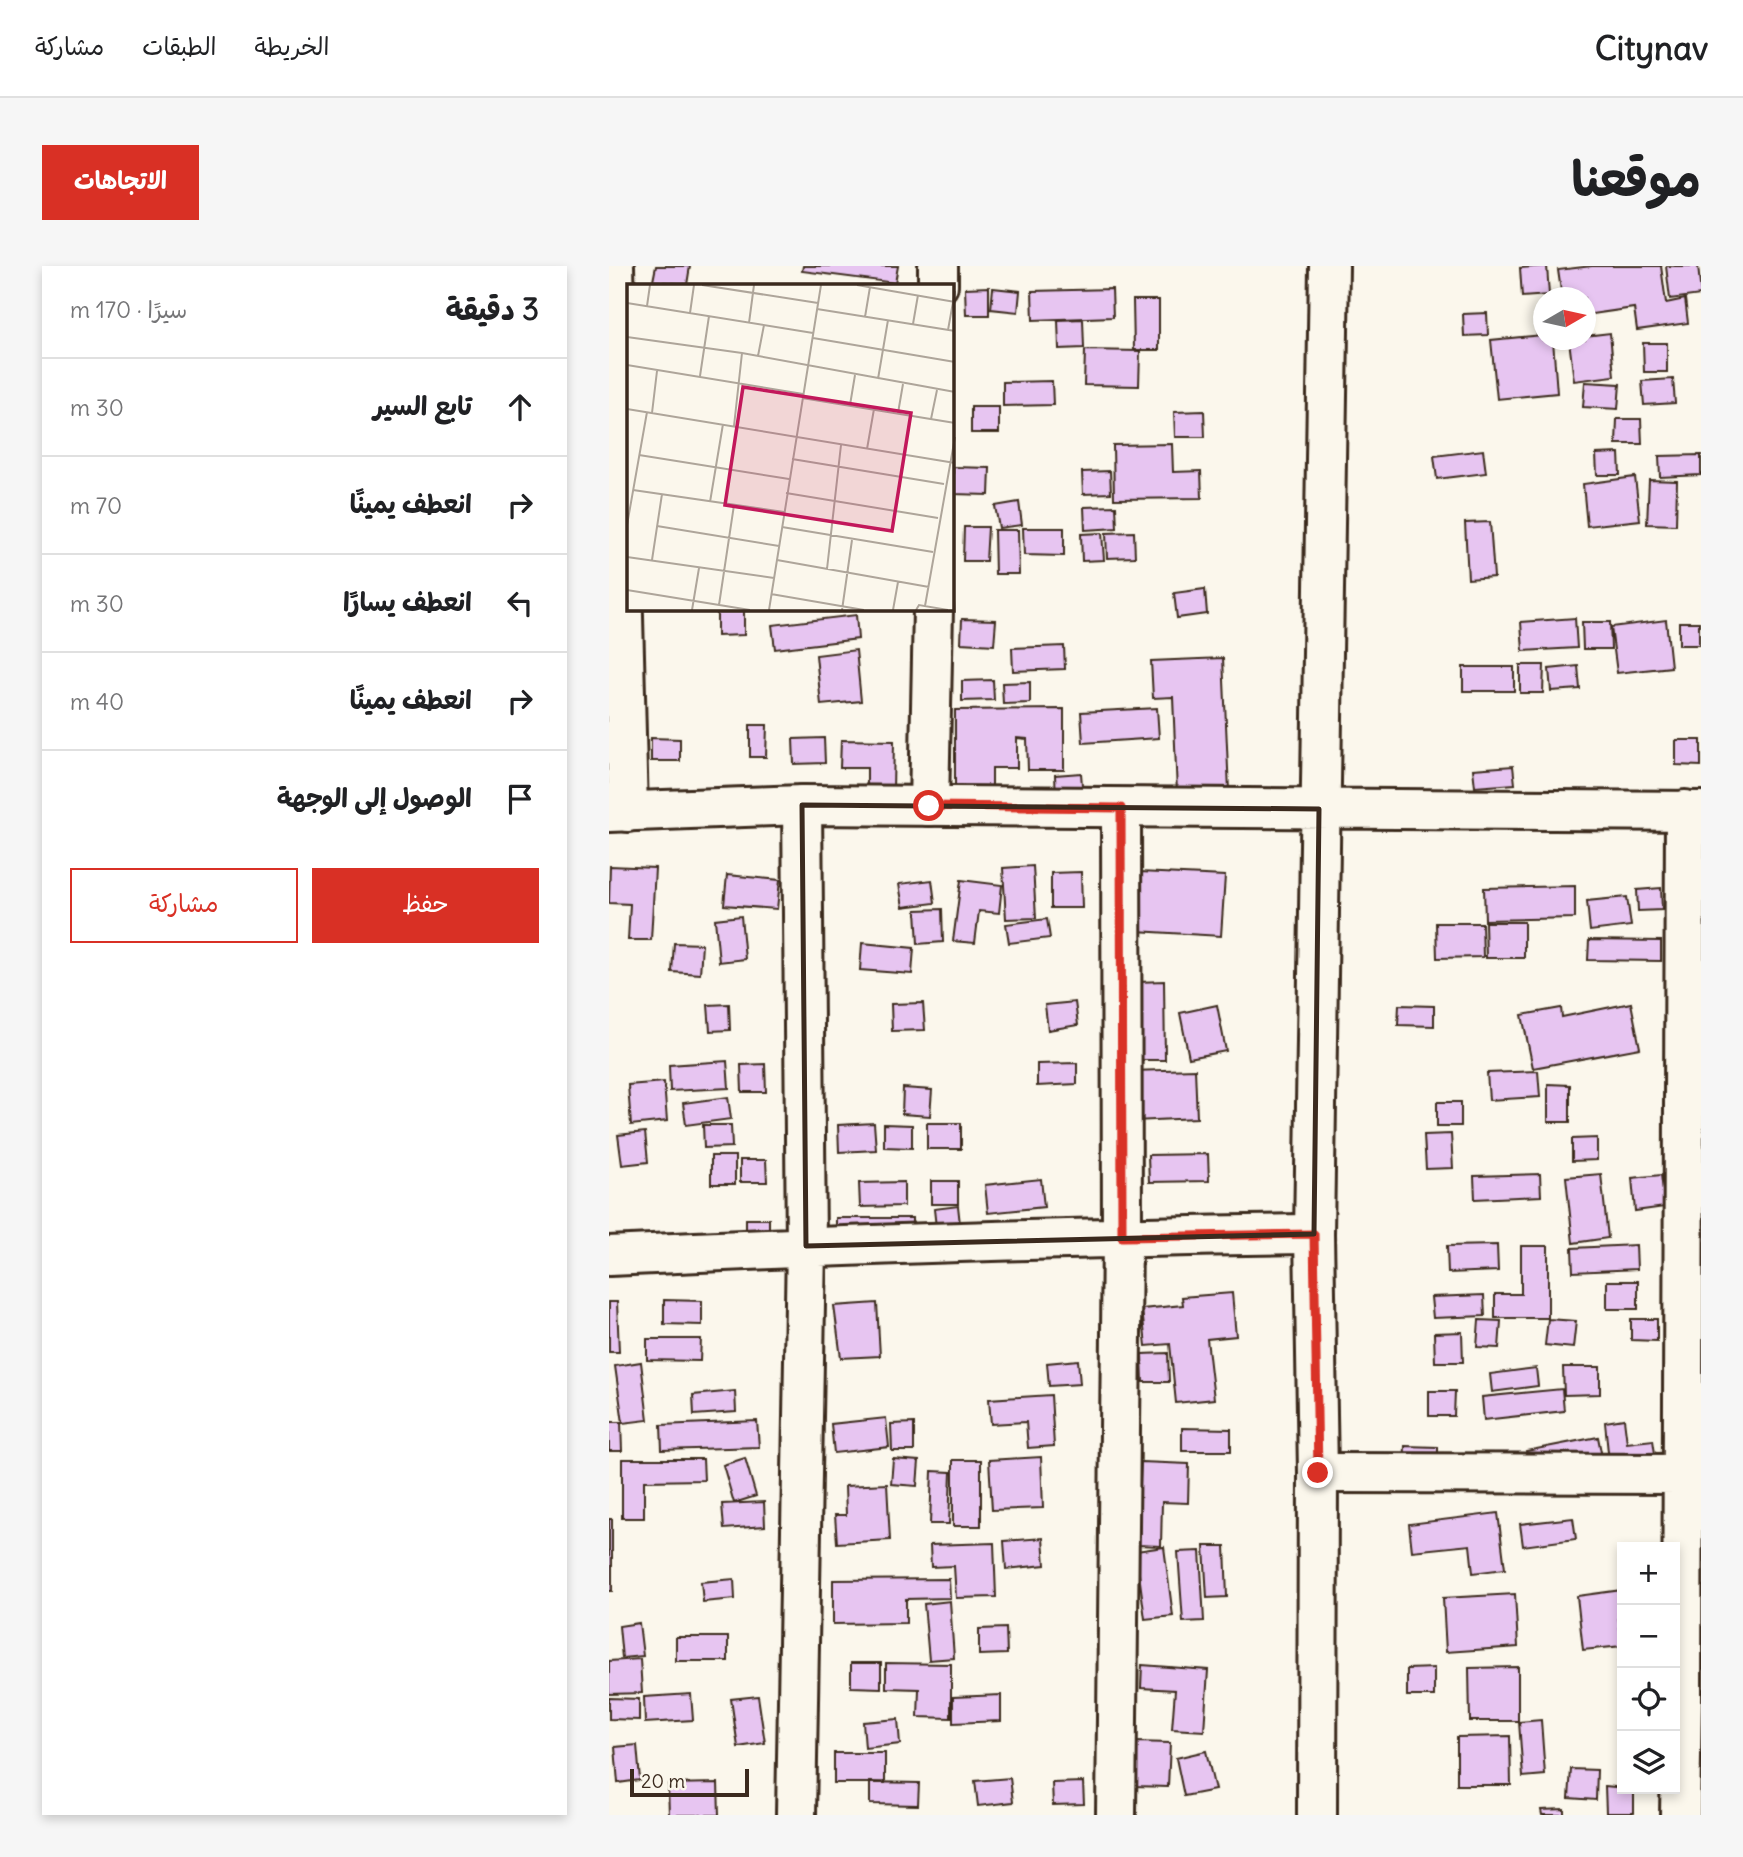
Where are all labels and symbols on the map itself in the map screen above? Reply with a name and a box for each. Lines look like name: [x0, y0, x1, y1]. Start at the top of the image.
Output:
inset map: [627, 284, 954, 611]
north arrow: [1533, 287, 1596, 350]
route start: [913, 790, 944, 821]
route end: [1302, 1457, 1333, 1488]
scale bar: [630, 1766, 749, 1798]

